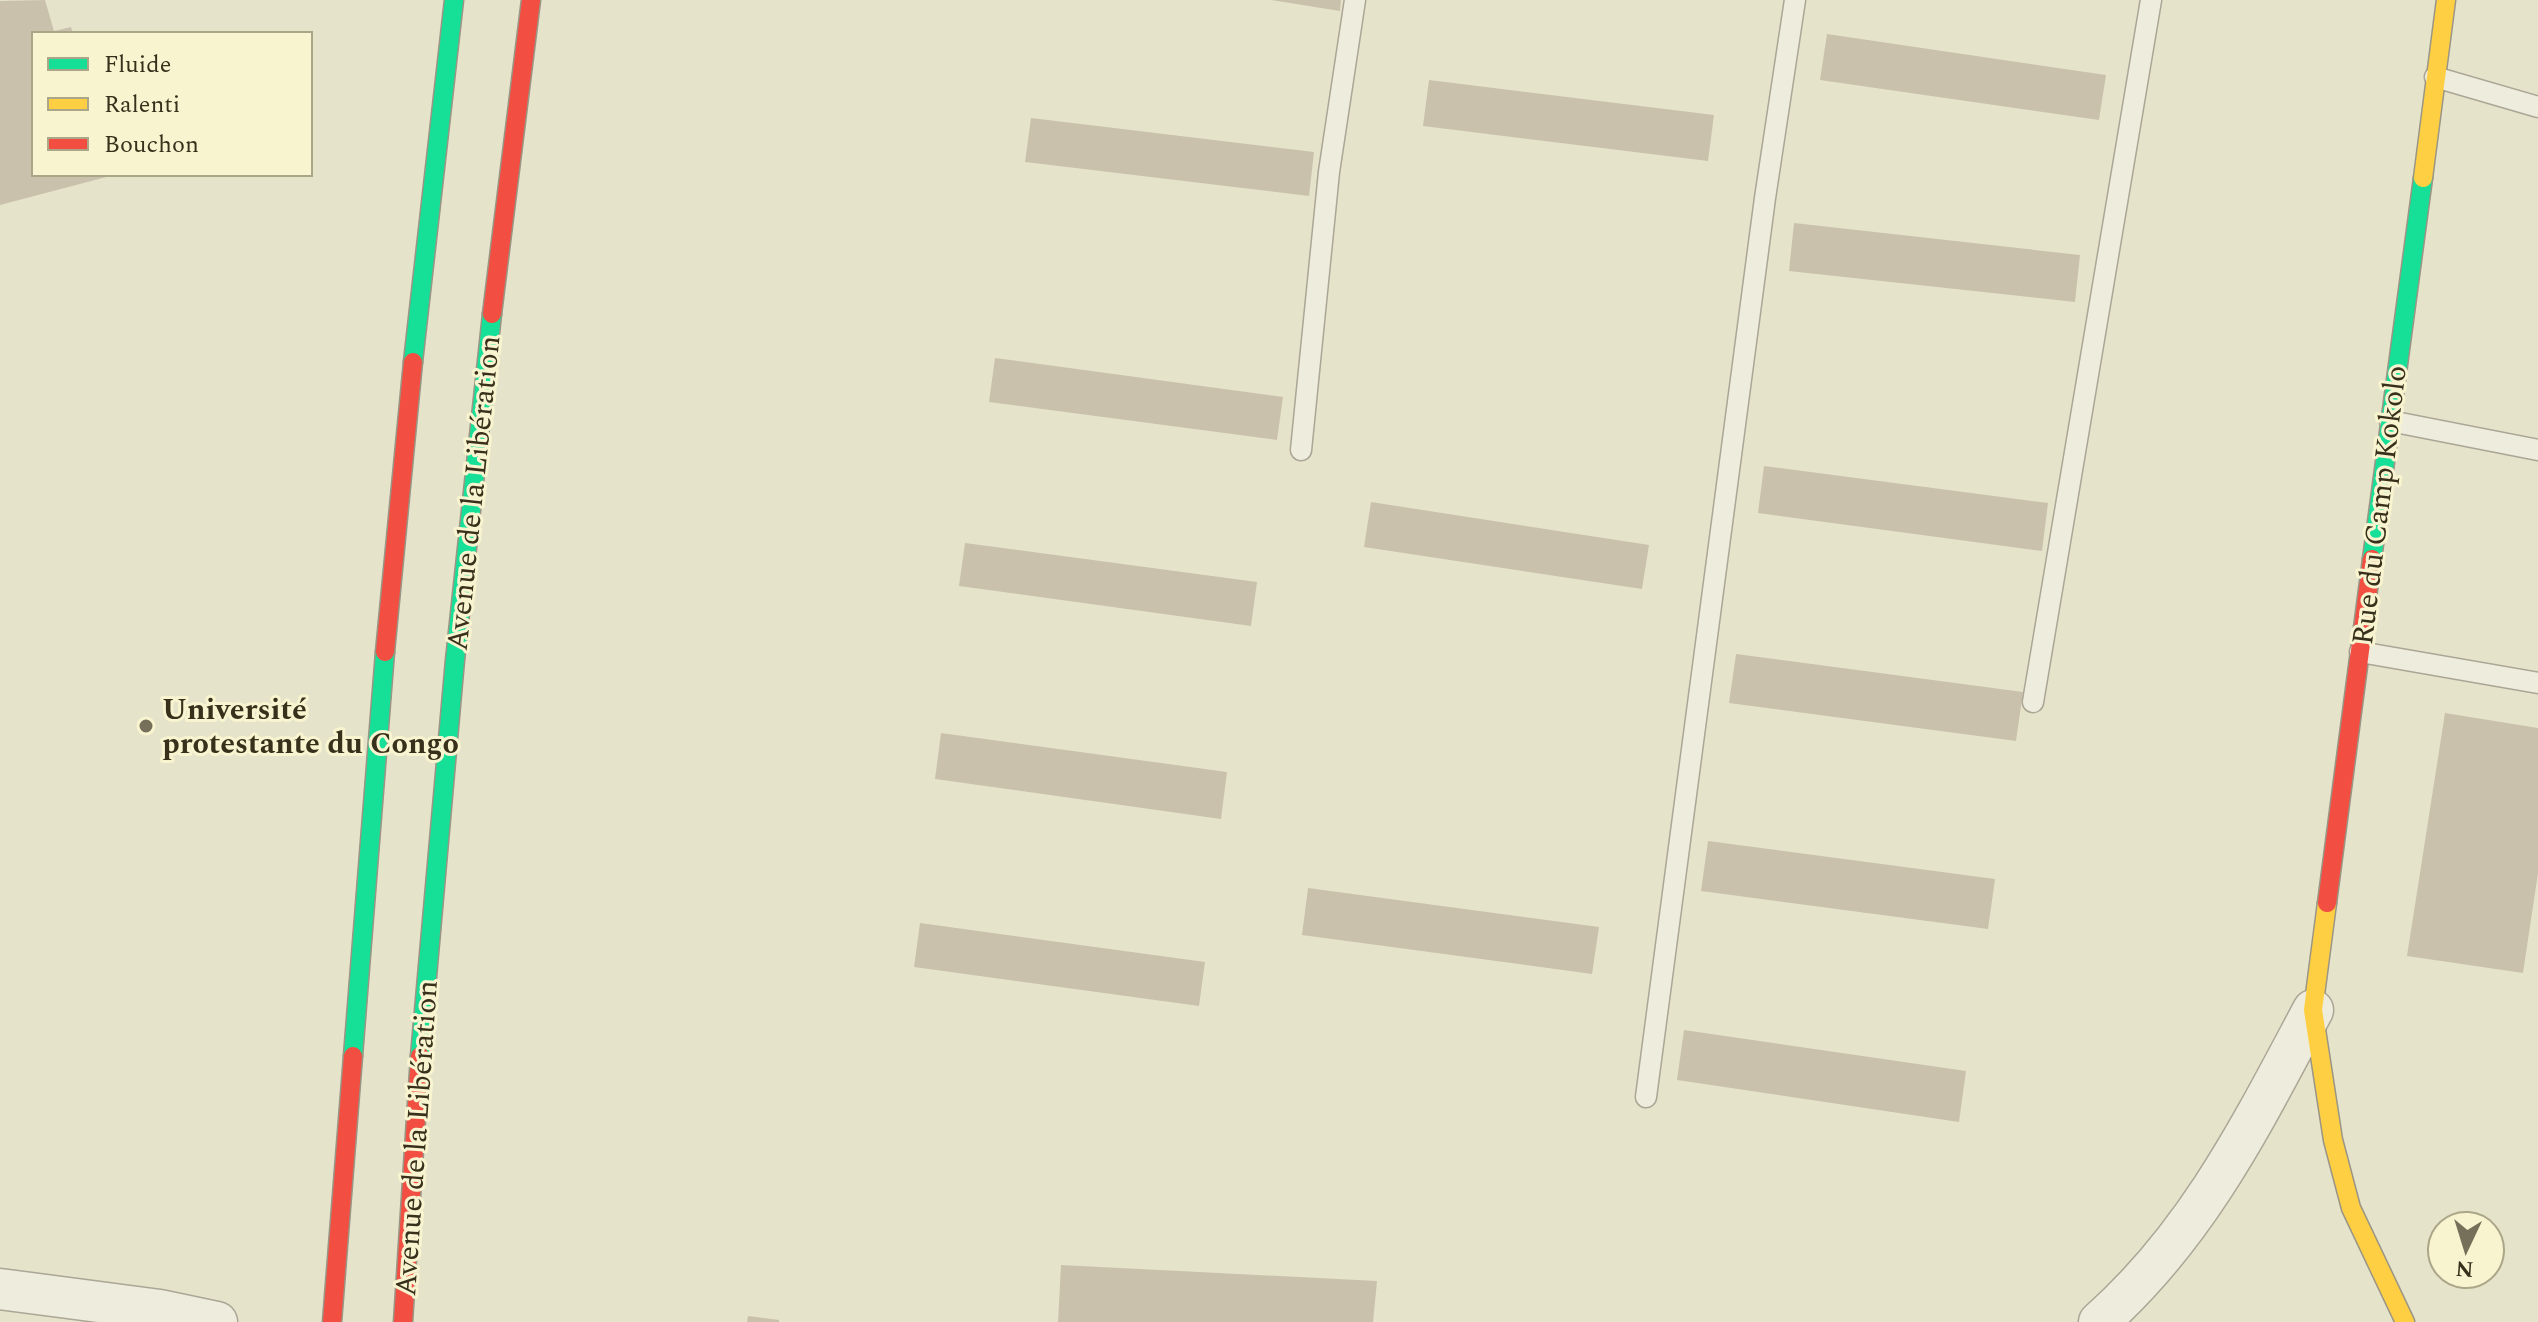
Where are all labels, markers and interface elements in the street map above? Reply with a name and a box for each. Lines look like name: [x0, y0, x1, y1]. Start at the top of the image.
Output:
legend: [32, 32, 312, 176]
text: Fluide: [104, 47, 171, 83]
text: Ralenti: [104, 87, 180, 123]
text: Bouchon: [104, 127, 199, 163]
street label: Avenue de la Libération: [435, 333, 513, 653]
street label: Rue du Camp Kokolo: [2340, 363, 2420, 647]
place label: Université protestante du Congo: [162, 687, 459, 767]
marker: Université protestante du Congo: [137, 717, 155, 735]
street label: Avenue de la Libération: [383, 979, 451, 1298]
north arrow: [2426, 1210, 2506, 1290]
text: N: [2455, 1251, 2475, 1286]

